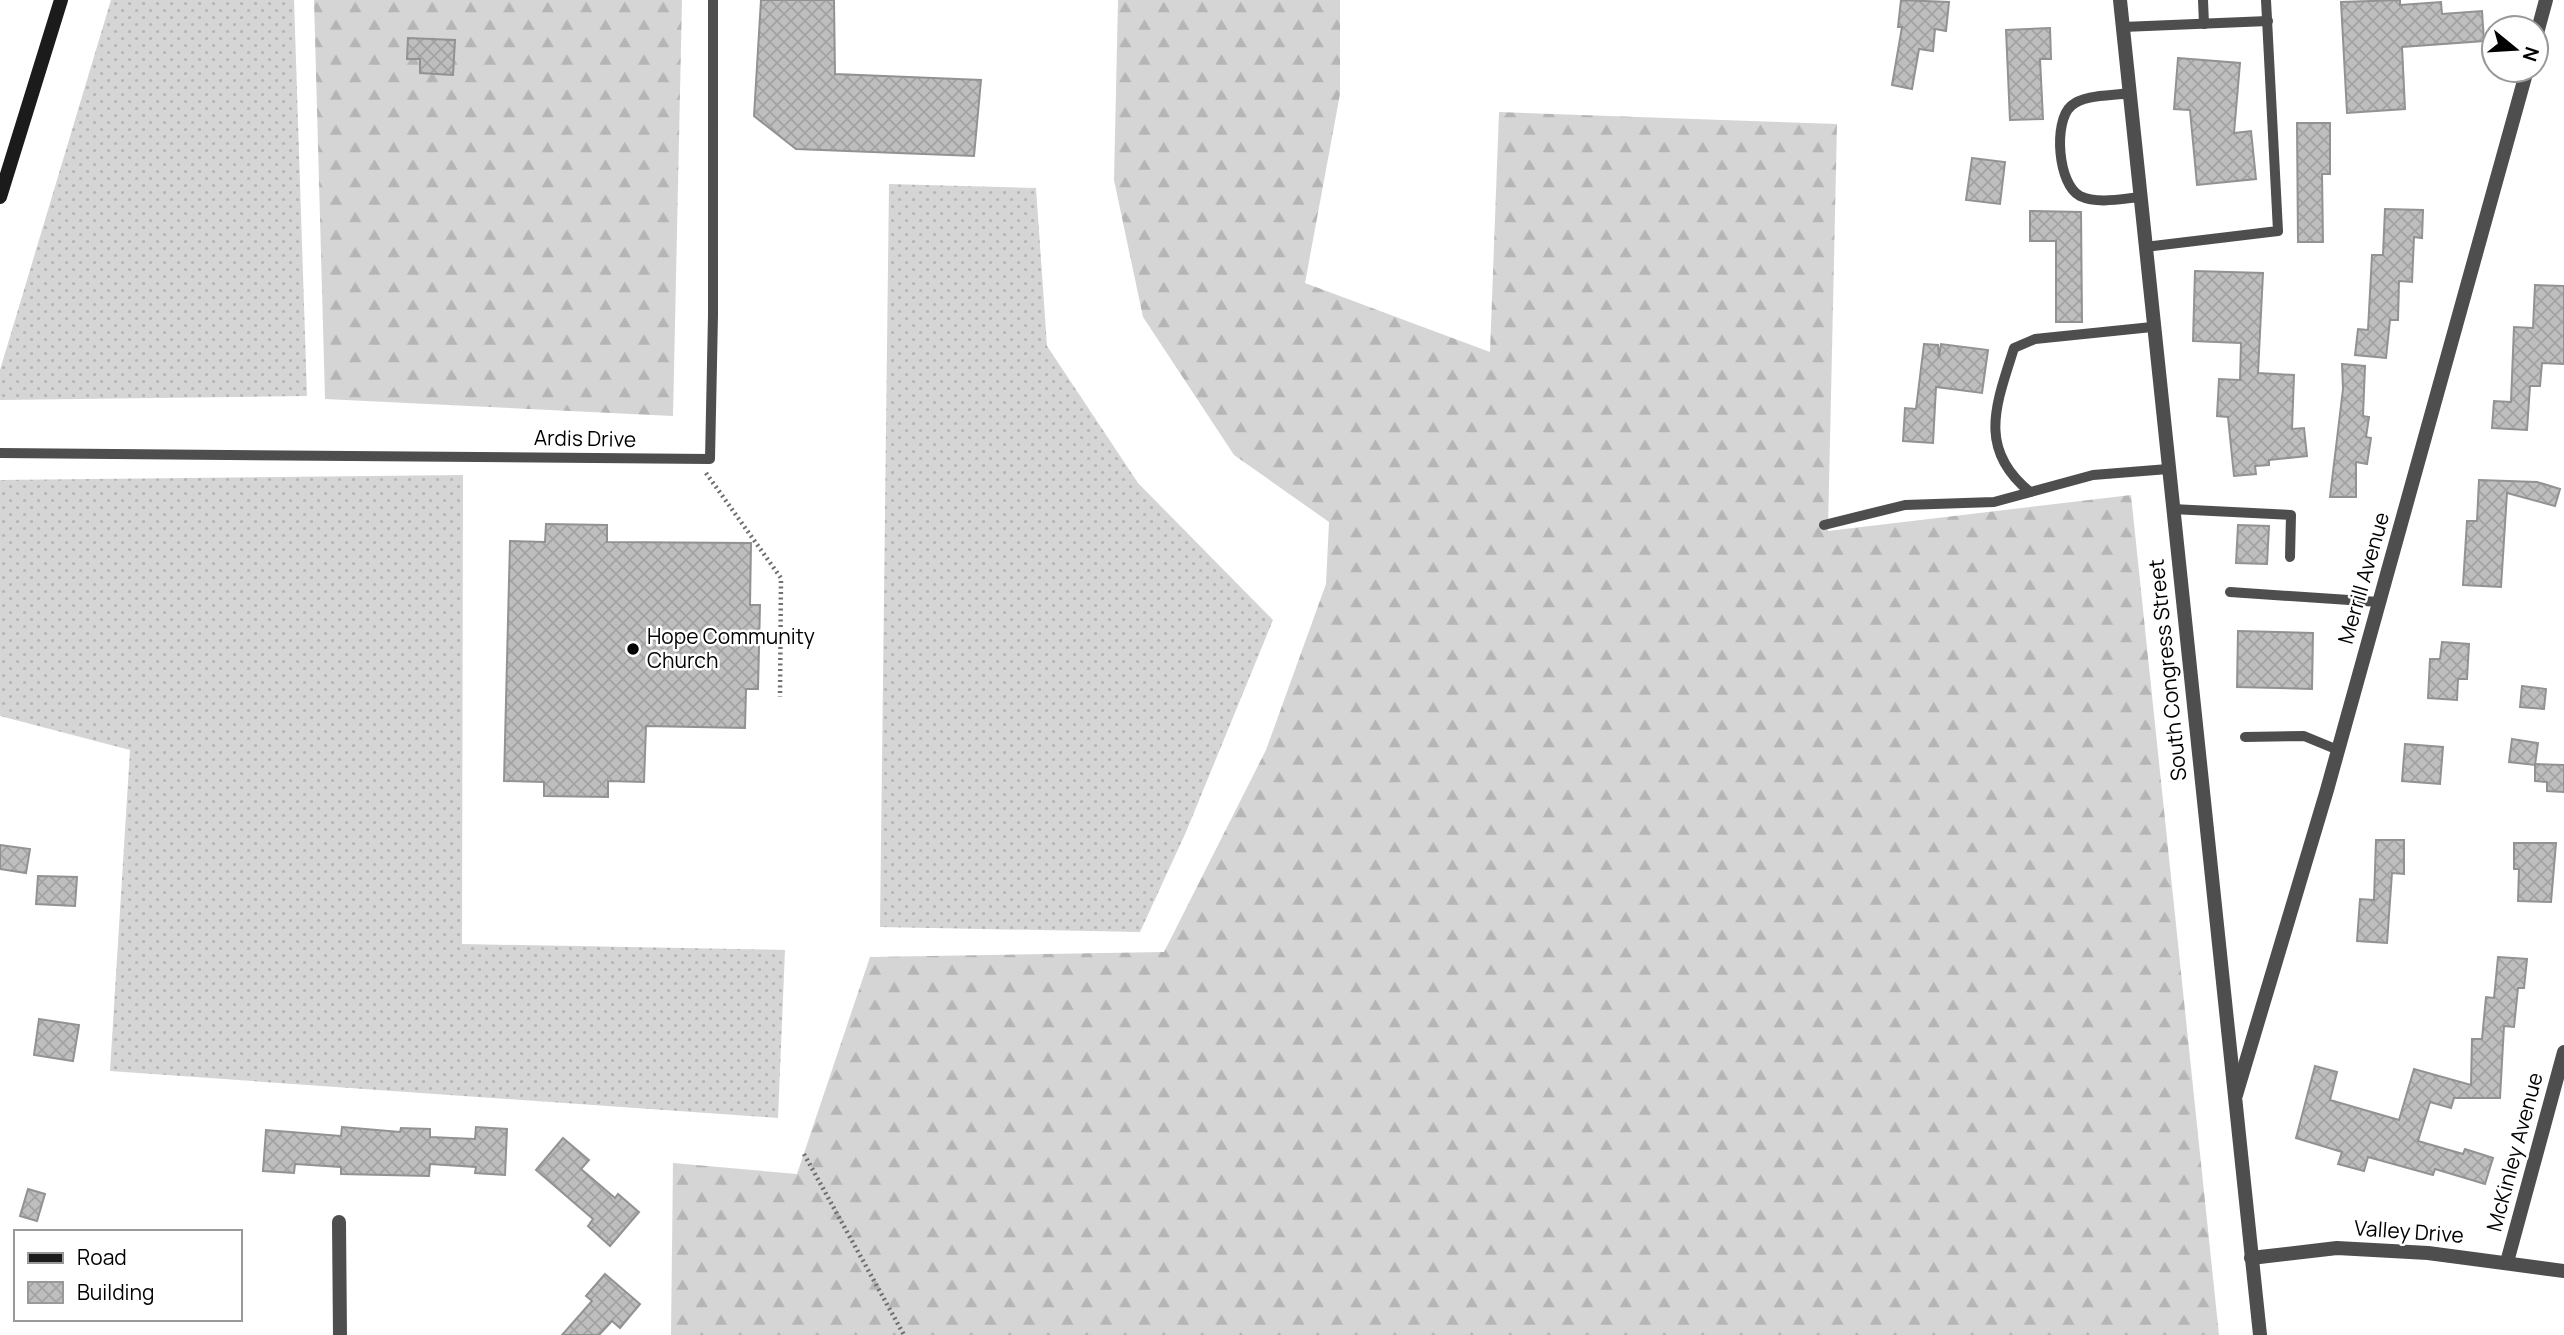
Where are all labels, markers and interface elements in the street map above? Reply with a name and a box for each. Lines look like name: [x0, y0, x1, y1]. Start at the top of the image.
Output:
north arrow: [2480, 14, 2550, 84]
text: N: [2517, 44, 2546, 65]
street label: Ardis Drive: [534, 423, 636, 453]
street label: Merrill Avenue: [2331, 509, 2395, 647]
street label: South Congress Street: [2141, 558, 2193, 782]
place label: Hope Community Church: [647, 622, 815, 674]
marker: Hope Community Church: [625, 641, 641, 657]
street label: McKinley Avenue: [2479, 1069, 2549, 1234]
street label: Valley Drive: [2353, 1213, 2465, 1249]
legend: [14, 1230, 242, 1321]
text: Road: [77, 1243, 127, 1271]
text: Building: [77, 1278, 154, 1306]

